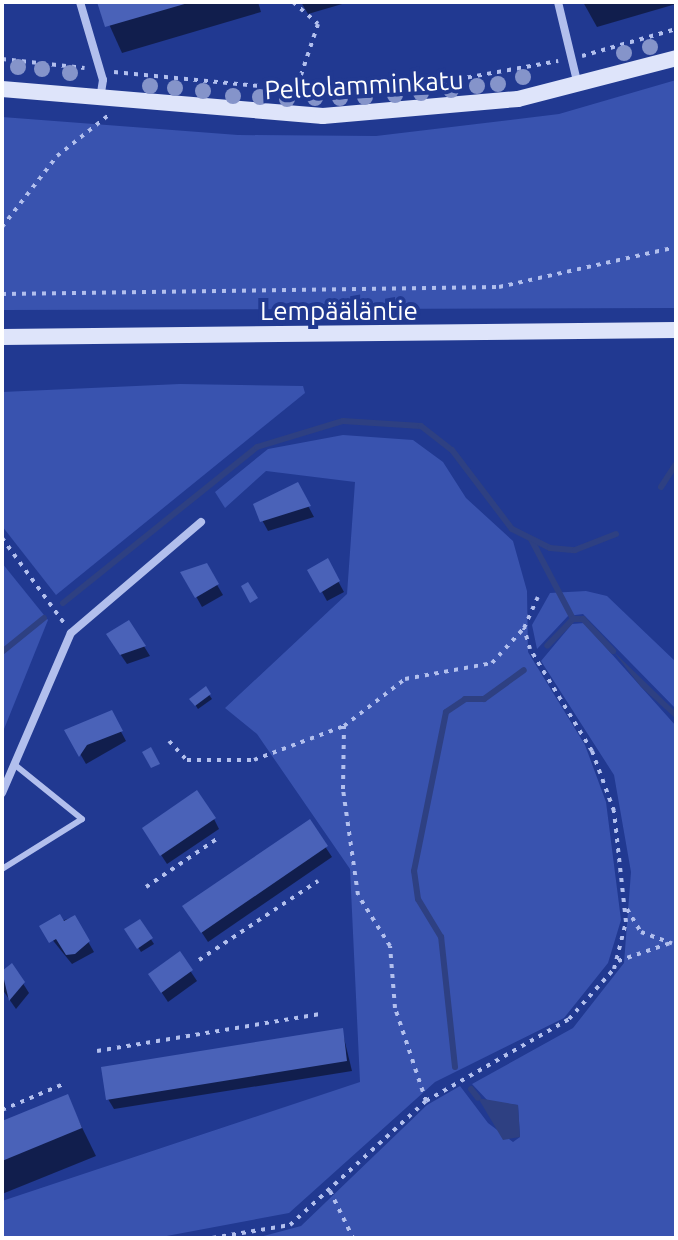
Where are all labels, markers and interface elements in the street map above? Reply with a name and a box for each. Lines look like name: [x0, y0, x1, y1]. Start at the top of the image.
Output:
street label: Peltolamminkatu: [264, 64, 464, 106]
street label: Lempääläntie: [260, 295, 418, 327]

